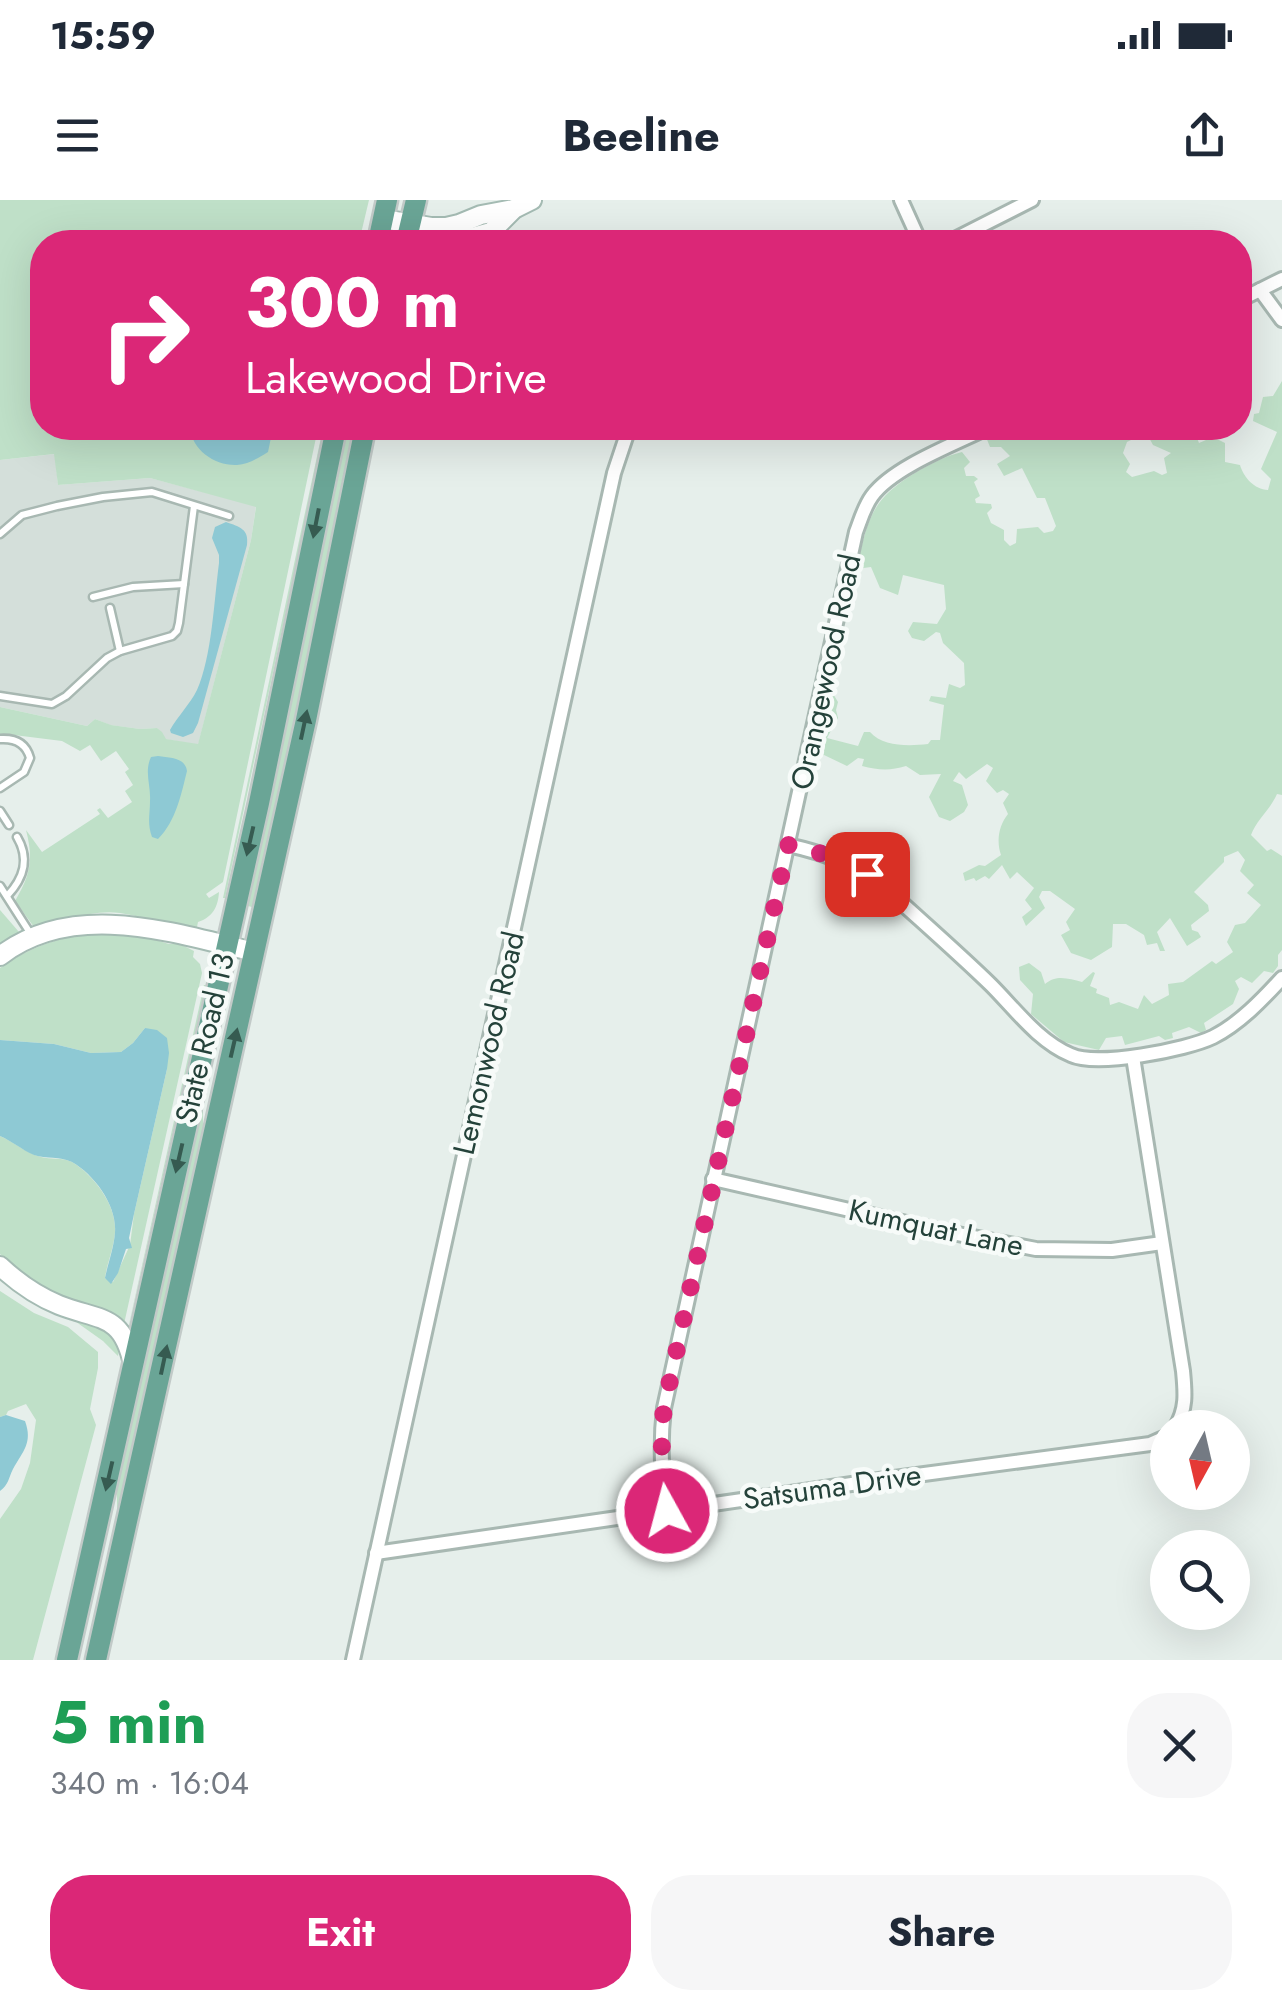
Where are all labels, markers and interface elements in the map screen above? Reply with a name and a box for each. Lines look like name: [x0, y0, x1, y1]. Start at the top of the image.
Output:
text: 15:59: [50, 8, 156, 63]
text: Beeline: [562, 103, 720, 168]
icon: menu: [50, 108, 105, 163]
icon: share: [1177, 108, 1232, 163]
text: 300 m: [245, 252, 460, 353]
icon: right: [80, 270, 210, 400]
text: Lakewood Drive: [245, 345, 547, 410]
one-way arrow: [308, 508, 324, 539]
street label: Orangewood Road: [780, 550, 871, 794]
one-way arrow: [297, 710, 313, 741]
one-way arrow: [242, 826, 257, 857]
pin: [825, 832, 910, 917]
icon: arrive: [840, 847, 895, 902]
street label: Lemonwood Road: [442, 927, 535, 1159]
street label: State Road 13: [164, 949, 245, 1127]
one-way arrow: [227, 1027, 242, 1058]
one-way arrow: [171, 1143, 186, 1174]
street label: Kumquat Lane: [845, 1188, 1028, 1267]
one-way arrow: [157, 1344, 172, 1375]
north arrow: [1150, 1410, 1250, 1510]
map controls: [1150, 1410, 1250, 1630]
street label: Satsuma Drive: [740, 1453, 924, 1520]
position arrow: [615, 1459, 719, 1563]
one-way arrow: [101, 1460, 116, 1491]
button: search: [1150, 1530, 1250, 1630]
text: 5 min: [50, 1679, 207, 1766]
button: close: [1127, 1693, 1232, 1798]
text: 340 m · 16:04: [50, 1760, 249, 1806]
button: Exit: [50, 1875, 631, 1990]
button: Share: [651, 1875, 1232, 1990]

